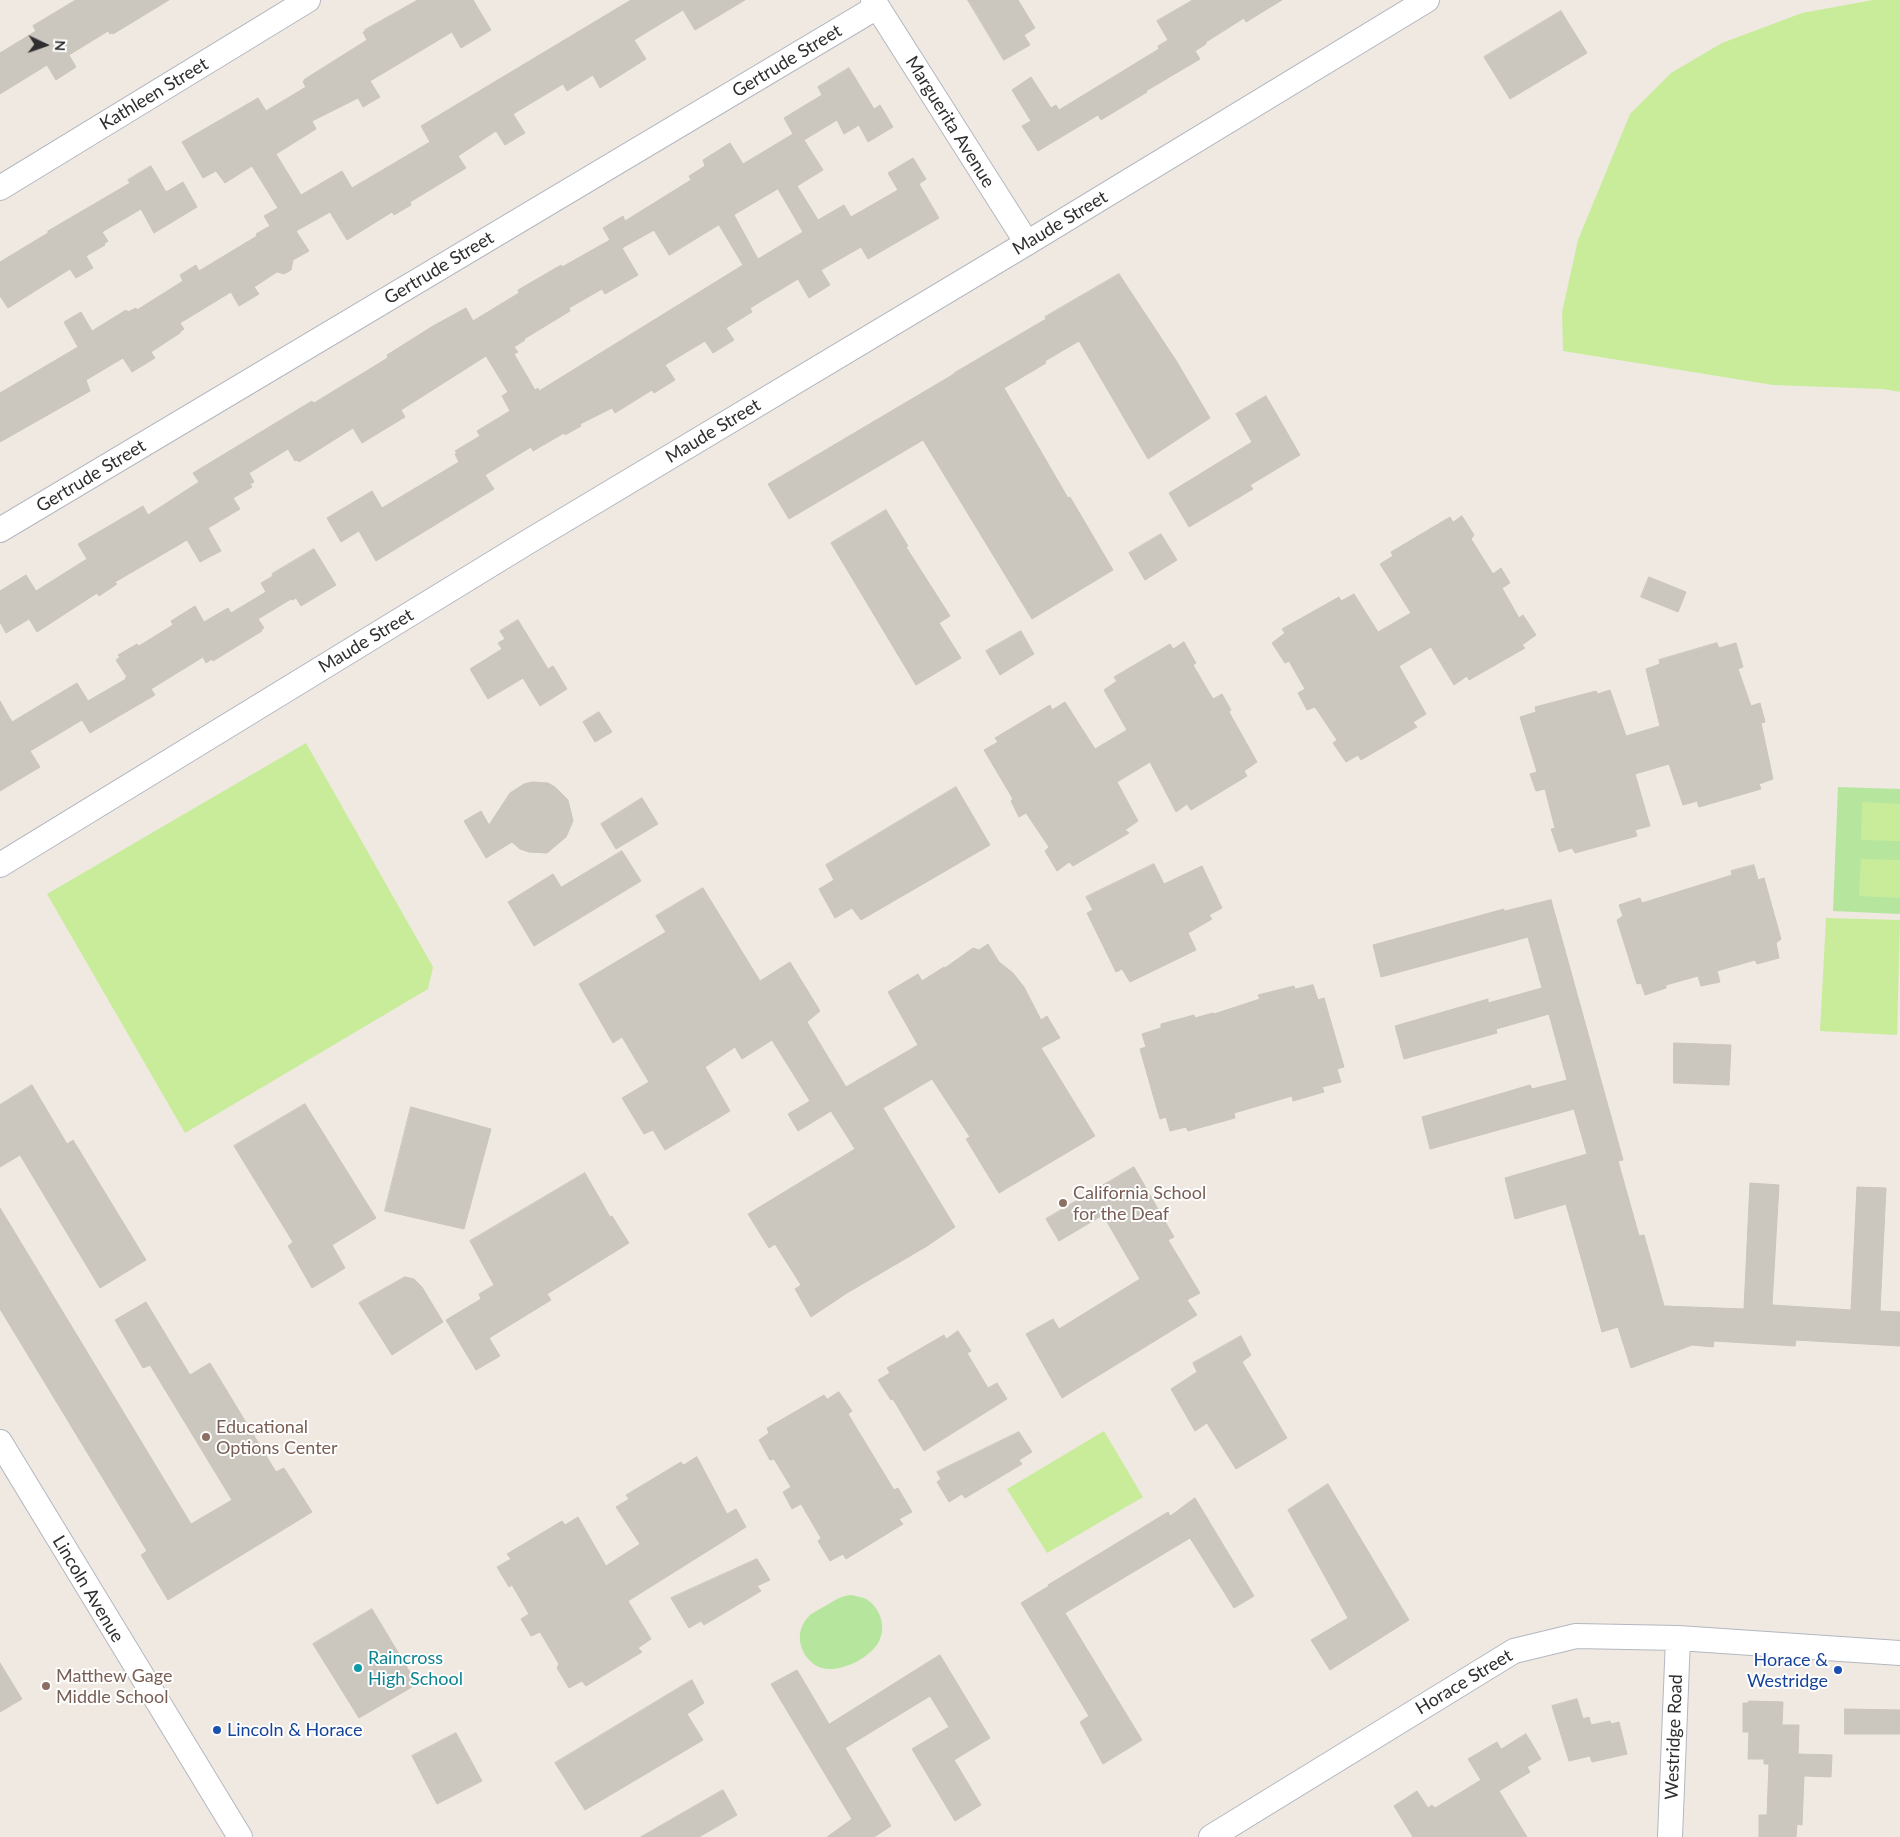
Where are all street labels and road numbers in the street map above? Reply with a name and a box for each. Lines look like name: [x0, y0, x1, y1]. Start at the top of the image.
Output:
street label: Gertrude Street: [728, 20, 846, 102]
street label: Marguerita Avenue: [901, 52, 999, 192]
street label: Kathleen Street: [96, 53, 212, 135]
street label: Maude Street: [1009, 186, 1111, 260]
street label: Gertrude Street: [380, 227, 498, 309]
street label: Maude Street: [662, 394, 764, 468]
street label: Gertrude Street: [32, 435, 150, 517]
street label: Maude Street: [315, 604, 417, 678]
street label: Lincoln Avenue: [48, 1532, 128, 1646]
street label: Horace Street: [1412, 1645, 1516, 1719]
street label: Westridge Road: [1661, 1674, 1687, 1800]

